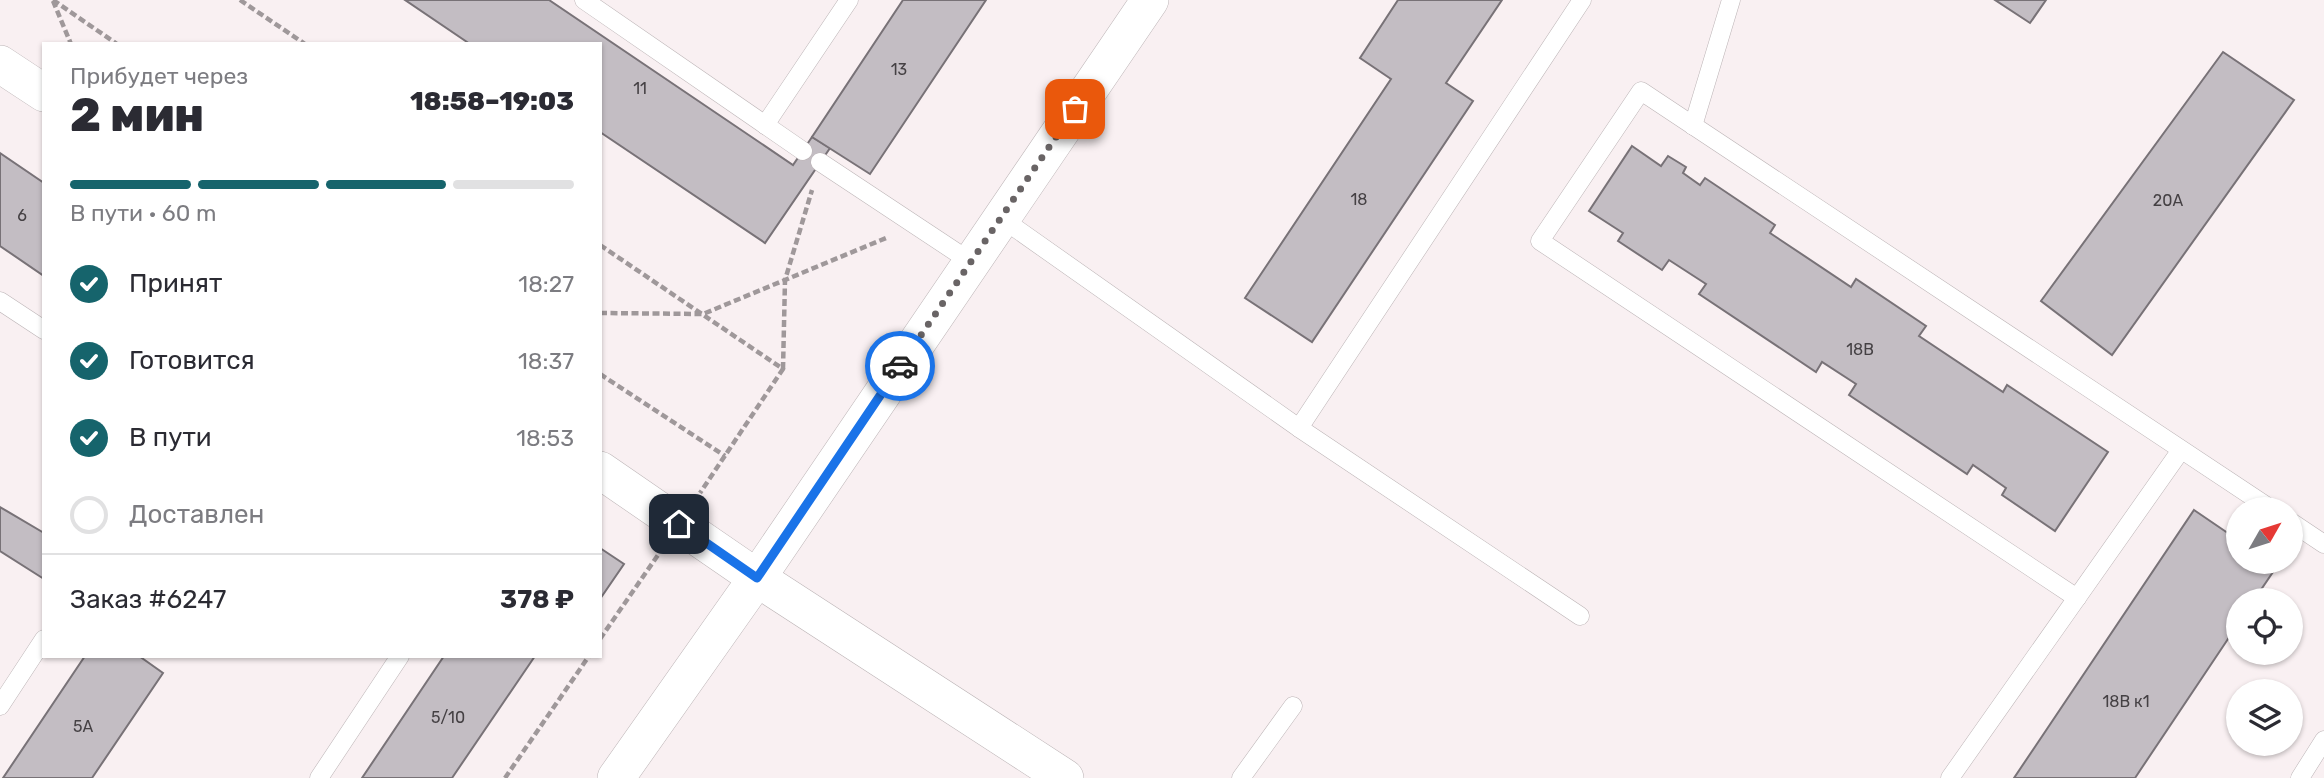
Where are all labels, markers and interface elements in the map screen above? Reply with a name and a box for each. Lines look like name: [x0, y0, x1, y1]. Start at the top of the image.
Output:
house number: 13: [891, 60, 907, 79]
text: Прибудет через: [70, 62, 248, 90]
house number: 11: [633, 79, 647, 98]
pin: [1045, 79, 1105, 139]
text: 18:58–19:03: [410, 86, 574, 117]
text: 2 мин: [70, 88, 204, 143]
icon: bag: [1056, 90, 1094, 128]
house number: 18: [1350, 190, 1368, 209]
house number: 20А: [2153, 191, 2183, 210]
text: В пути · 60 m: [70, 199, 216, 227]
house number: 6: [17, 206, 27, 225]
icon: check: [70, 265, 108, 303]
text: Принят: [129, 268, 222, 299]
text: 18:27: [518, 270, 574, 298]
courier: [865, 331, 935, 401]
house number: 18В: [1846, 340, 1874, 359]
icon: check: [70, 342, 108, 380]
text: Готовится: [129, 345, 255, 376]
text: 18:37: [518, 347, 574, 375]
icon: car: [881, 347, 919, 385]
icon: check: [70, 419, 108, 457]
text: В пути: [129, 422, 212, 453]
text: 18:53: [516, 424, 574, 452]
pin: [649, 494, 709, 554]
north arrow: [2226, 497, 2303, 574]
map controls: [2226, 497, 2303, 756]
text: Доставлен: [129, 499, 264, 530]
icon: home: [660, 505, 698, 543]
text: Заказ #6247: [70, 584, 226, 615]
text: 378 ₽: [500, 584, 574, 615]
button: locate: [2226, 588, 2303, 665]
button: layers: [2226, 679, 2303, 756]
house number: 18В к1: [2102, 692, 2150, 711]
house number: 5/10: [431, 708, 465, 727]
house number: 5А: [73, 717, 93, 736]

